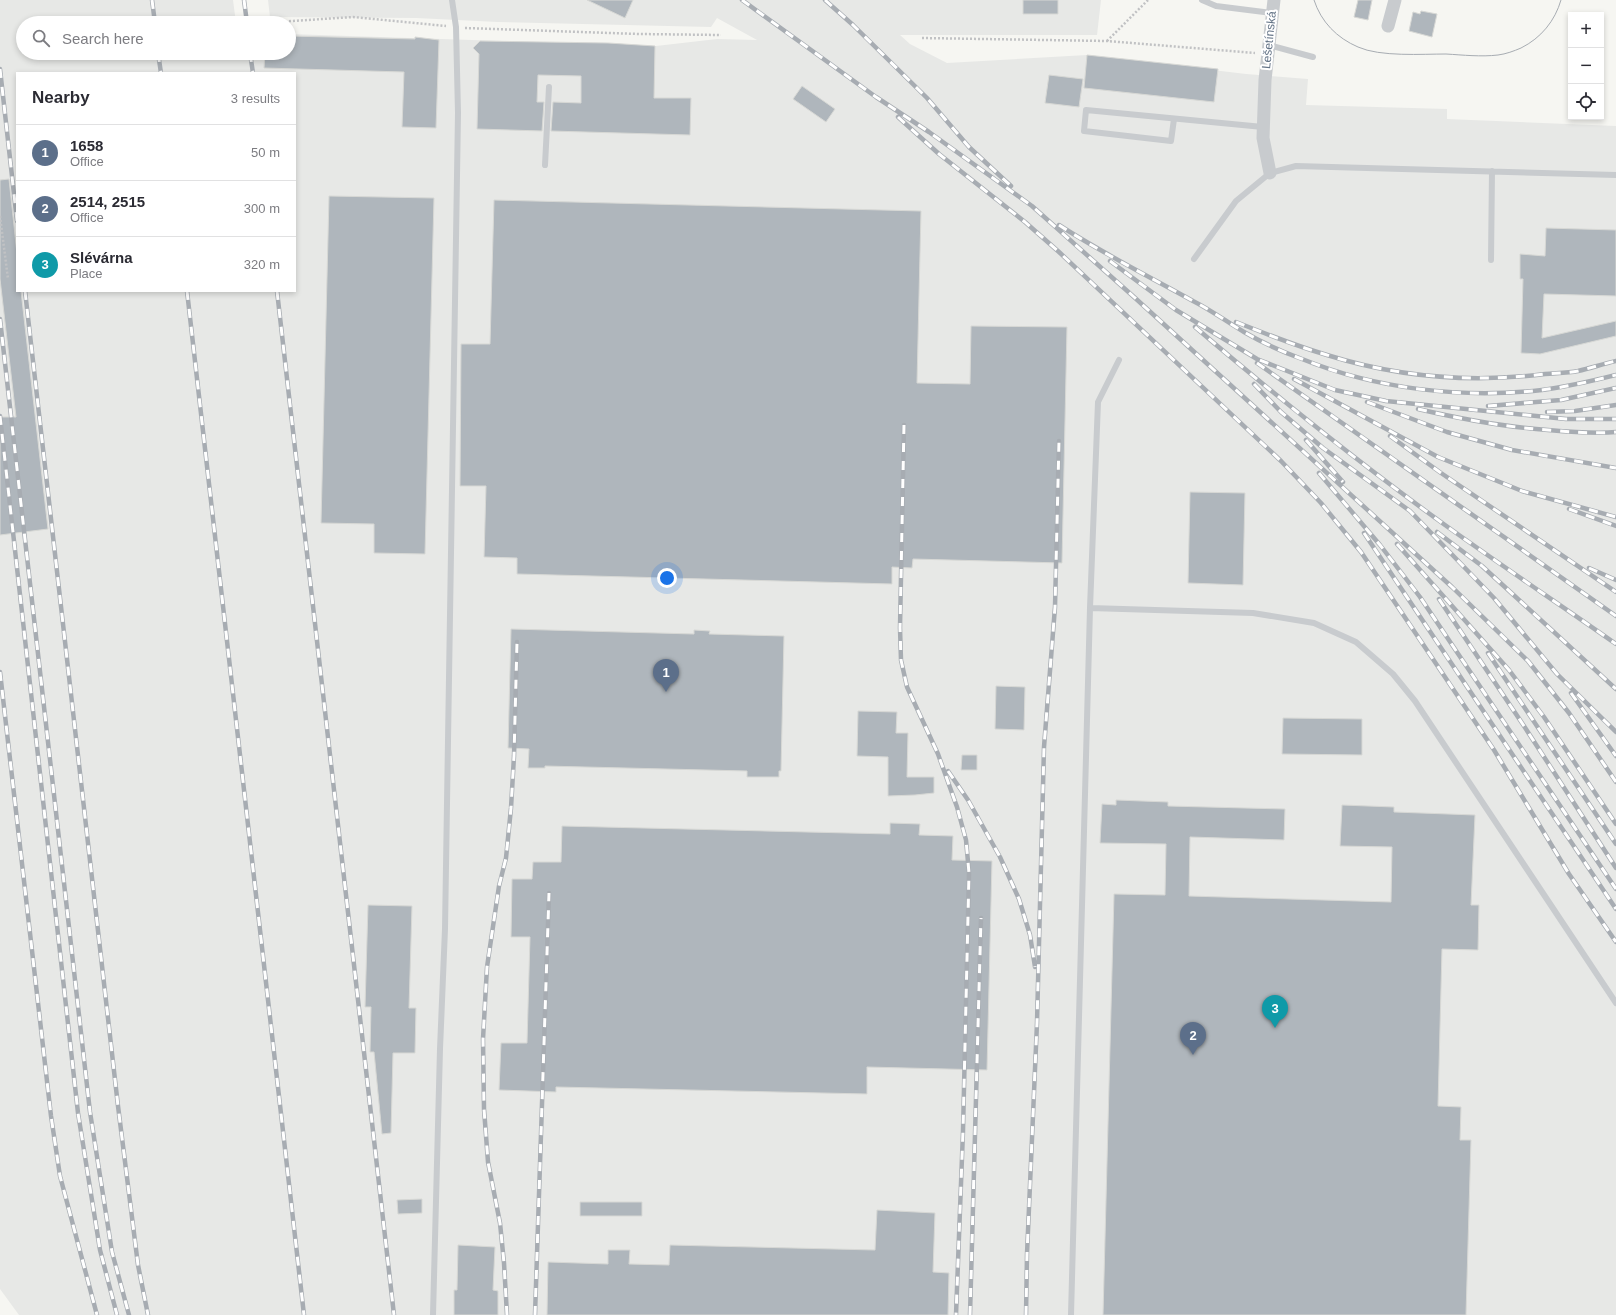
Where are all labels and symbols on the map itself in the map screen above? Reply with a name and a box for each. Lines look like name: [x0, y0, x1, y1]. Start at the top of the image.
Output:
street label: Lešetínská: [1259, 10, 1279, 70]
your location: [657, 568, 677, 588]
pin: 1: [653, 659, 679, 692]
pin: 3: [1262, 995, 1288, 1028]
pin: 2: [1180, 1022, 1206, 1055]

